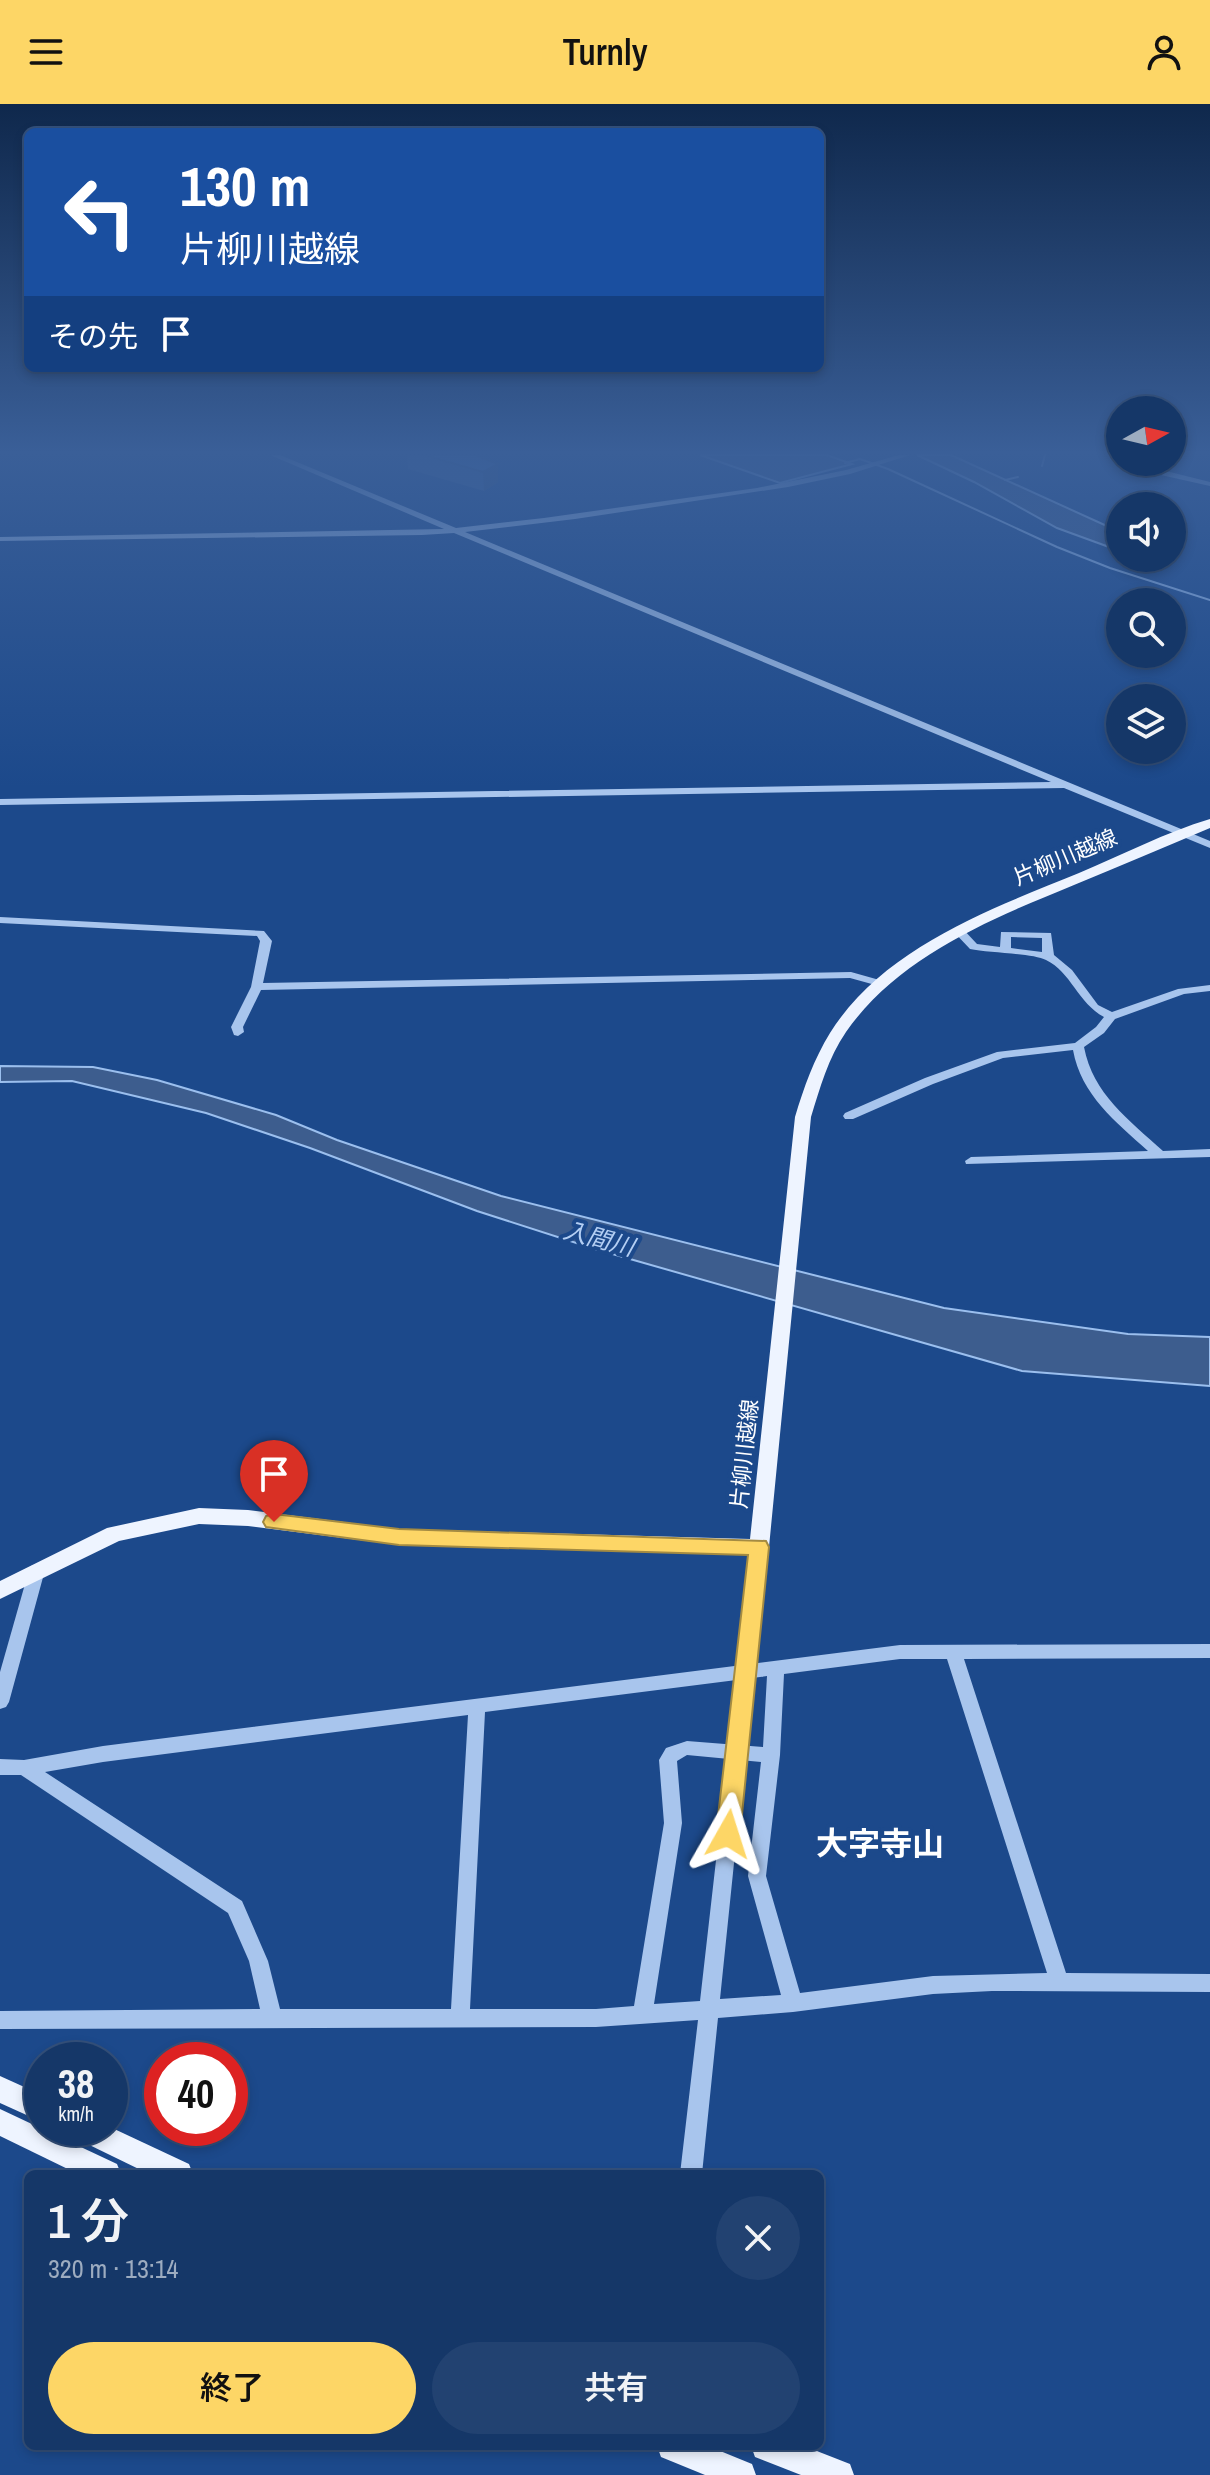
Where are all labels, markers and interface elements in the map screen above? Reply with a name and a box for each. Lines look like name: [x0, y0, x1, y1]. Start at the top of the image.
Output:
text: Turnly: [562, 28, 648, 76]
icon: menu: [24, 30, 68, 74]
icon: person: [1142, 30, 1186, 74]
text: 130 m: [180, 148, 310, 223]
icon: left: [48, 160, 152, 264]
text: 片柳川越線: [180, 225, 360, 273]
icon: arrive: [154, 312, 198, 356]
text: その先: [48, 316, 138, 356]
north arrow: [1106, 396, 1186, 476]
map controls: [1106, 396, 1186, 764]
button: sound: [1106, 492, 1186, 572]
button: search: [1106, 588, 1186, 668]
button: layers: [1106, 684, 1186, 764]
street label: 片柳川越線: [1009, 822, 1121, 892]
water label: 入間川: [560, 1213, 641, 1264]
street label: 片柳川越線: [723, 1398, 765, 1510]
pin: [240, 1440, 308, 1522]
icon: arrive: [252, 1452, 296, 1496]
position arrow: [686, 1792, 770, 1876]
district label: 大字寺山: [816, 1822, 944, 1865]
speed limit sign: 40: [144, 2042, 248, 2146]
text: 38: [58, 2057, 94, 2110]
text: km/h: [58, 2100, 94, 2127]
text: 1 分: [48, 2188, 129, 2253]
button: close: [716, 2196, 800, 2280]
text: 320 m · 13:14: [48, 2251, 178, 2286]
button: 終了: [48, 2342, 416, 2434]
button: 共有: [432, 2342, 800, 2434]

